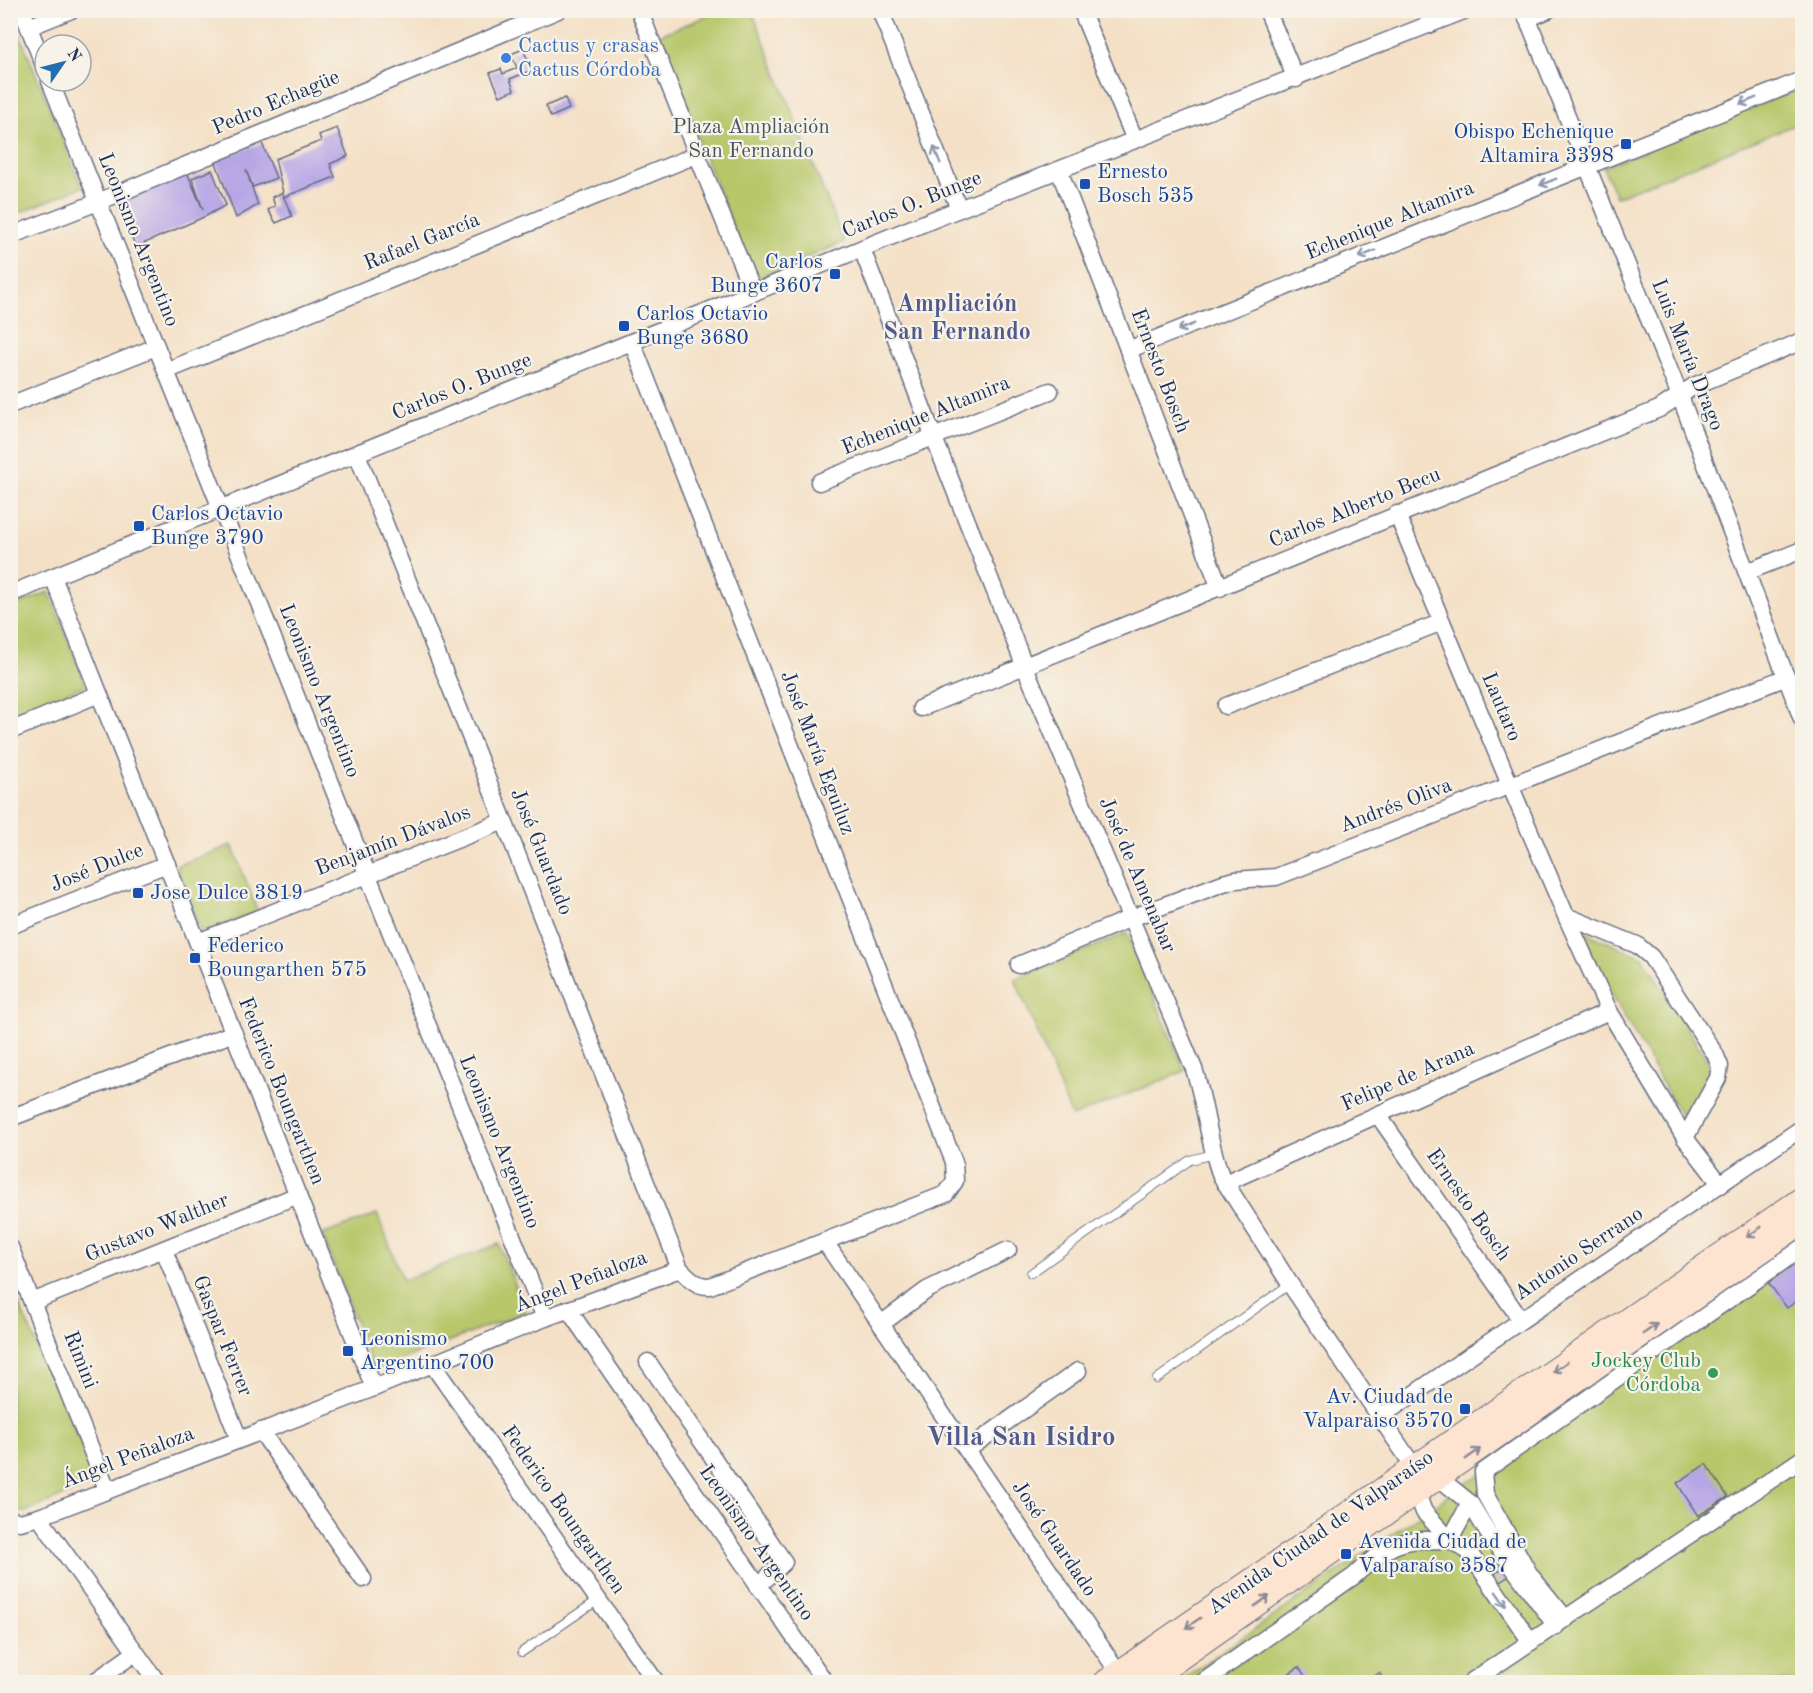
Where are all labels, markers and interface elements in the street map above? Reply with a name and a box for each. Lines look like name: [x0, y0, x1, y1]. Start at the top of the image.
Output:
north arrow: [33, 33, 93, 93]
place label: Cactus y crasas Cactus Córdoba: [518, 36, 661, 81]
text: N: [64, 46, 84, 66]
marker: Cactus y crasas Cactus Córdoba: [499, 51, 513, 65]
street label: Pedro Echagüe: [209, 67, 343, 139]
one-way arrow: [1739, 97, 1758, 108]
park label: Plaza Ampliación San Fernando: [672, 117, 830, 162]
place label: Obispo Echenique Altamira 3398: [1453, 122, 1614, 167]
marker: Obispo Echenique Altamira 3398: [1619, 137, 1633, 151]
one-way arrow: [931, 146, 942, 165]
street label: Leonismo Argentino: [94, 150, 182, 330]
place label: Ernesto Bosch 535: [1097, 162, 1194, 207]
street label: Carlos O. Bunge: [839, 167, 985, 243]
marker: Ernesto Bosch 535: [1078, 177, 1092, 191]
one-way arrow: [1539, 177, 1557, 188]
street label: Echenique Altamira: [1303, 178, 1477, 264]
street label: Rafael García: [361, 209, 483, 275]
one-way arrow: [1358, 249, 1376, 260]
place label: Carlos Bunge 3607: [710, 252, 823, 297]
marker: Carlos Bunge 3607: [828, 267, 842, 281]
street label: Luis María Drago: [1647, 276, 1727, 434]
district label: Ampliación San Fernando: [883, 293, 1031, 345]
place label: Carlos Octavio Bunge 3680: [636, 304, 768, 349]
street label: Ernesto Bosch: [1127, 306, 1193, 436]
marker: Carlos Octavio Bunge 3680: [617, 319, 631, 333]
one-way arrow: [1177, 322, 1195, 333]
street label: Carlos O. Bunge: [389, 349, 535, 425]
street label: Echenique Altamira: [839, 373, 1013, 459]
street label: Carlos Alberto Becu: [1266, 464, 1444, 552]
place label: Carlos Octavio Bunge 3790: [151, 504, 283, 549]
marker: Carlos Octavio Bunge 3790: [132, 519, 146, 533]
street label: Leonismo Argentino: [275, 601, 363, 781]
street label: José María Eguiluz: [776, 668, 858, 838]
street label: Lautaro: [1477, 670, 1525, 744]
street label: Andrés Oliva: [1337, 775, 1455, 837]
street label: José Guardado: [506, 786, 576, 918]
street label: José de Amenabar: [1095, 794, 1179, 956]
street label: Benjamín Dávalos: [313, 802, 473, 880]
street label: José Dulce: [47, 840, 147, 896]
place label: Jose Dulce 3819: [150, 883, 303, 904]
marker: Jose Dulce 3819: [131, 886, 145, 900]
place label: Federico Boungarthen 575: [207, 936, 367, 981]
marker: Federico Boungarthen 575: [188, 951, 202, 965]
street label: Federico Boungarthen: [234, 994, 328, 1188]
street label: Felipe de Arana: [1338, 1038, 1478, 1116]
street label: Leonismo Argentino: [455, 1052, 543, 1232]
street label: Ernesto Bosch: [1422, 1145, 1514, 1265]
street label: Gustavo Walther: [82, 1190, 232, 1266]
street label: Antonio Serrano: [1511, 1203, 1647, 1305]
one-way arrow: [1747, 1226, 1763, 1238]
street label: Ángel Peñaloza: [510, 1243, 650, 1317]
street label: Gaspar Ferrer: [188, 1273, 256, 1400]
one-way arrow: [1641, 1323, 1658, 1335]
street label: Rimini: [59, 1328, 101, 1392]
place label: Leonismo Argentino 700: [360, 1329, 494, 1374]
marker: Leonismo Argentino 700: [341, 1344, 355, 1358]
place label: Jockey Club Córdoba: [1591, 1351, 1701, 1396]
one-way arrow: [1551, 1361, 1568, 1374]
marker: Jockey Club Córdoba: [1706, 1366, 1720, 1380]
place label: Av. Ciudad de Valparaiso 3570: [1302, 1387, 1453, 1432]
marker: Av. Ciudad de Valparaiso 3570: [1458, 1402, 1472, 1416]
street label: Ángel Peñaloza: [57, 1419, 197, 1493]
street label: Federico Boungarthen: [497, 1422, 629, 1598]
district label: Villa San Isidro: [926, 1424, 1116, 1451]
street label: Avenida Ciudad de Valparaíso: [1204, 1447, 1438, 1619]
one-way arrow: [1465, 1448, 1481, 1460]
street label: Leonismo Argentino: [694, 1461, 818, 1625]
street label: José Guardado: [1008, 1477, 1100, 1601]
place label: Avenida Ciudad de Valparaíso 3587: [1358, 1532, 1526, 1577]
marker: Avenida Ciudad de Valparaíso 3587: [1339, 1547, 1353, 1561]
one-way arrow: [1495, 1590, 1507, 1607]
one-way arrow: [1253, 1595, 1269, 1607]
one-way arrow: [1185, 1617, 1201, 1629]

